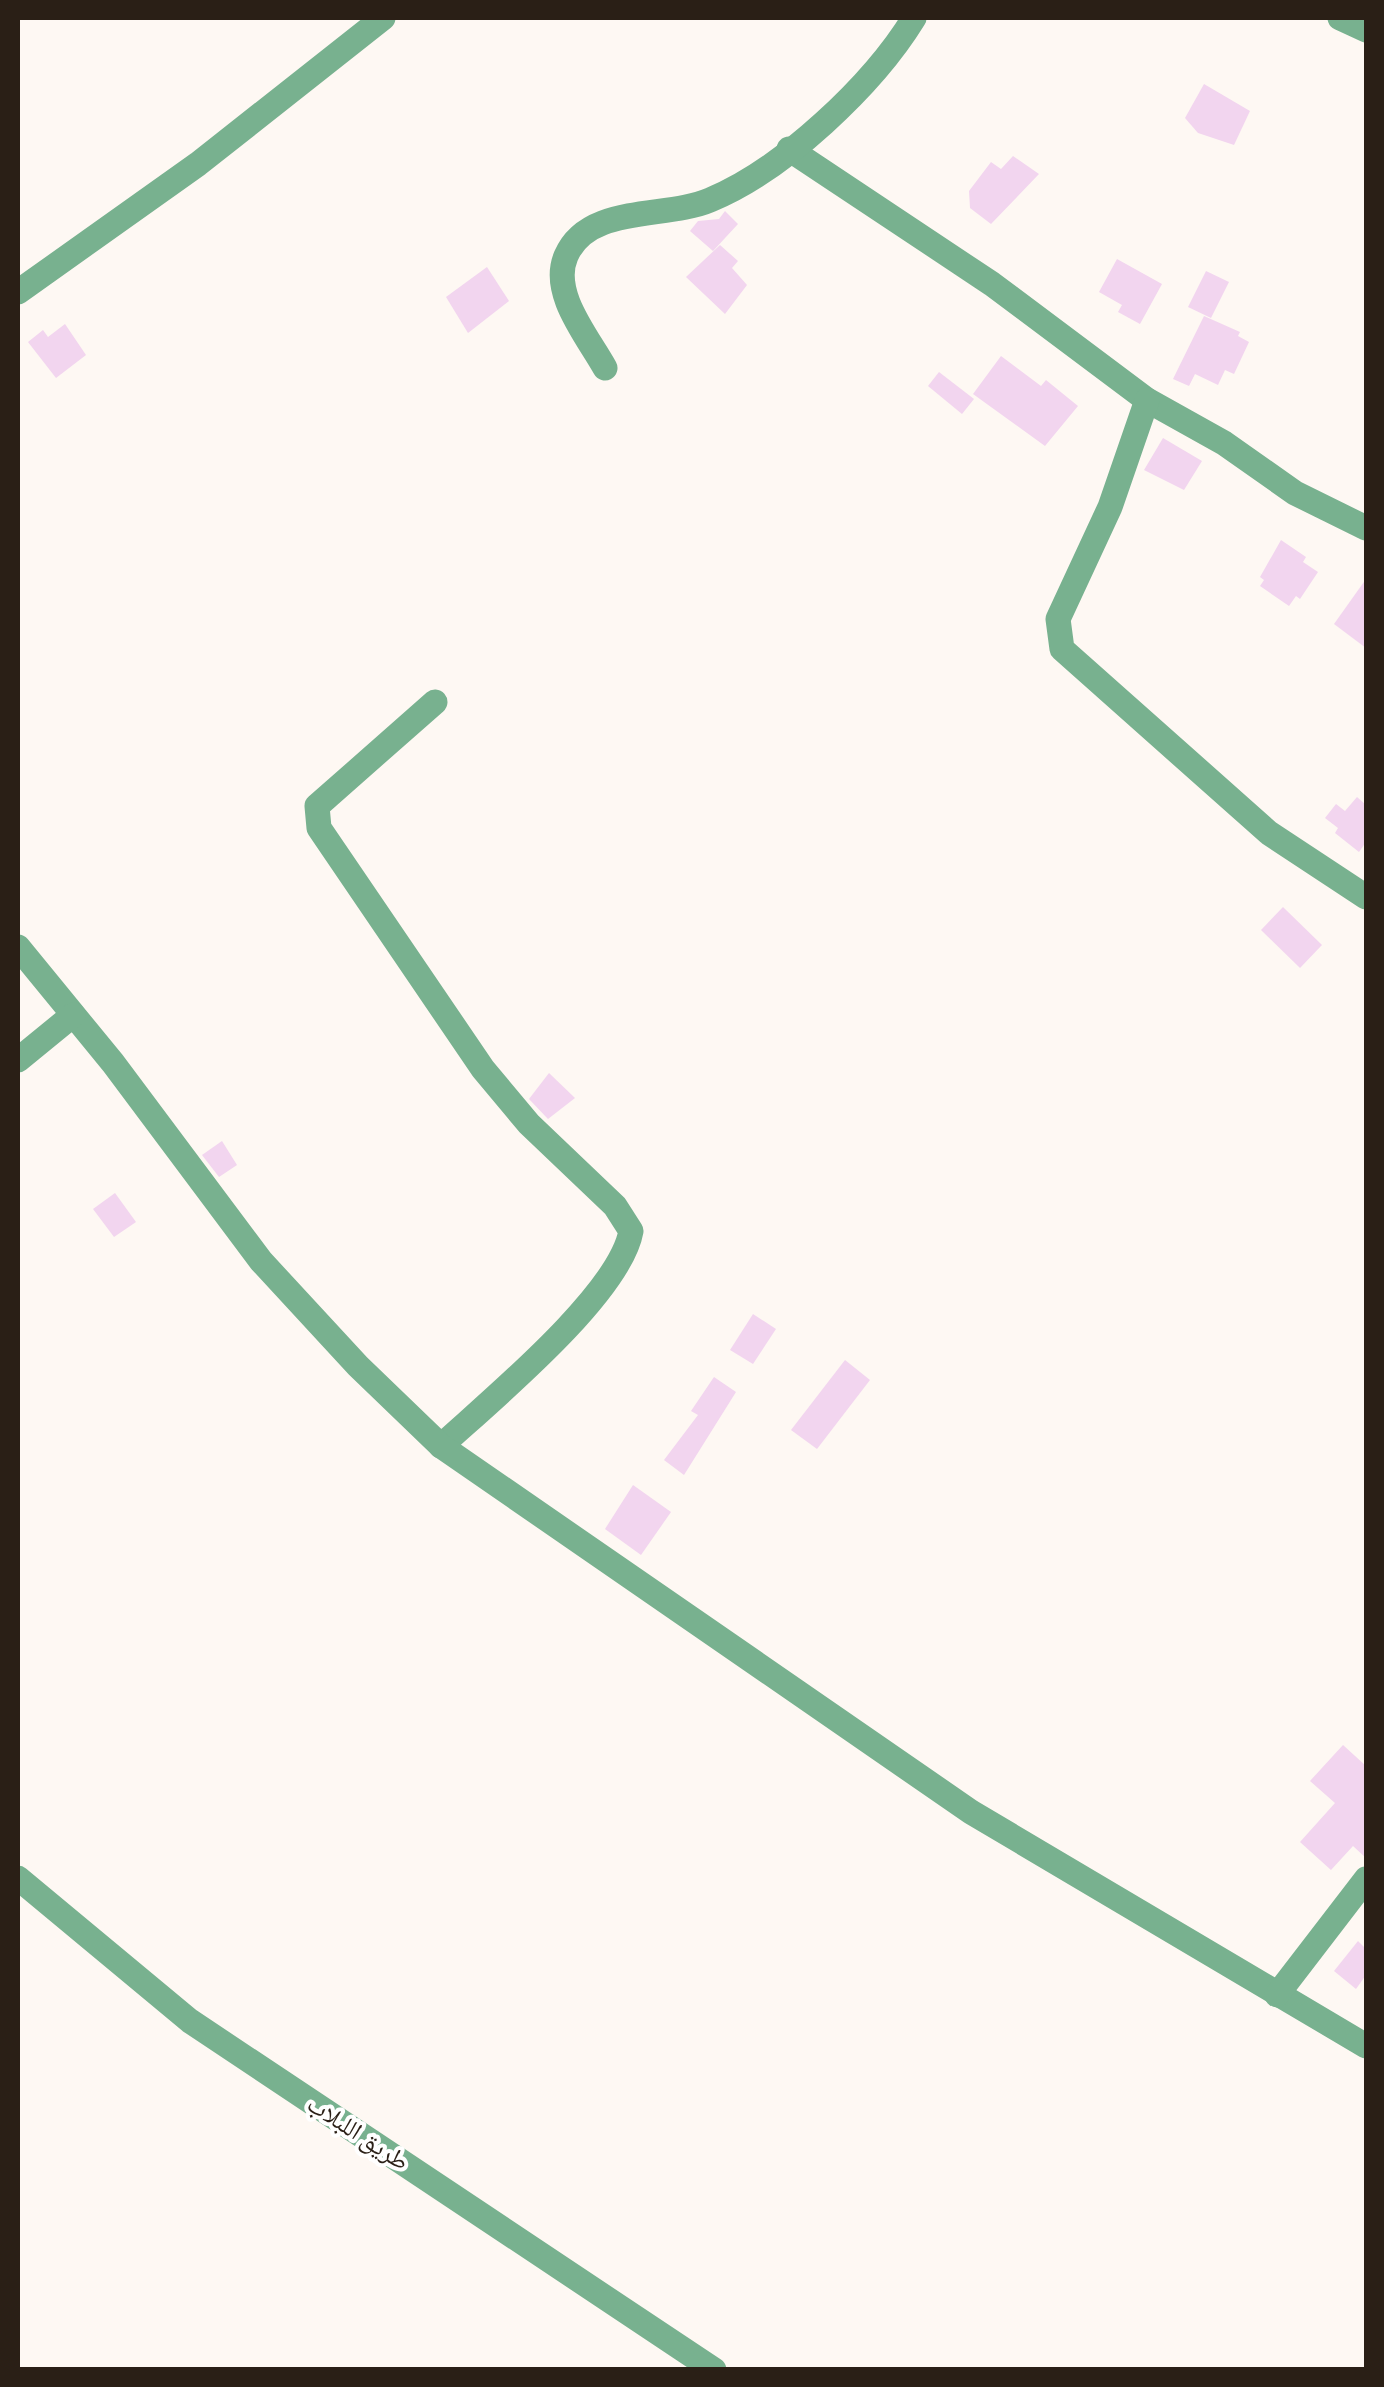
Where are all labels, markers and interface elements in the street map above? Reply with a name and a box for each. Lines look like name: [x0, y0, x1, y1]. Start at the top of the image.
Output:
street label: طريق اللبلاب: [301, 2089, 415, 2177]

